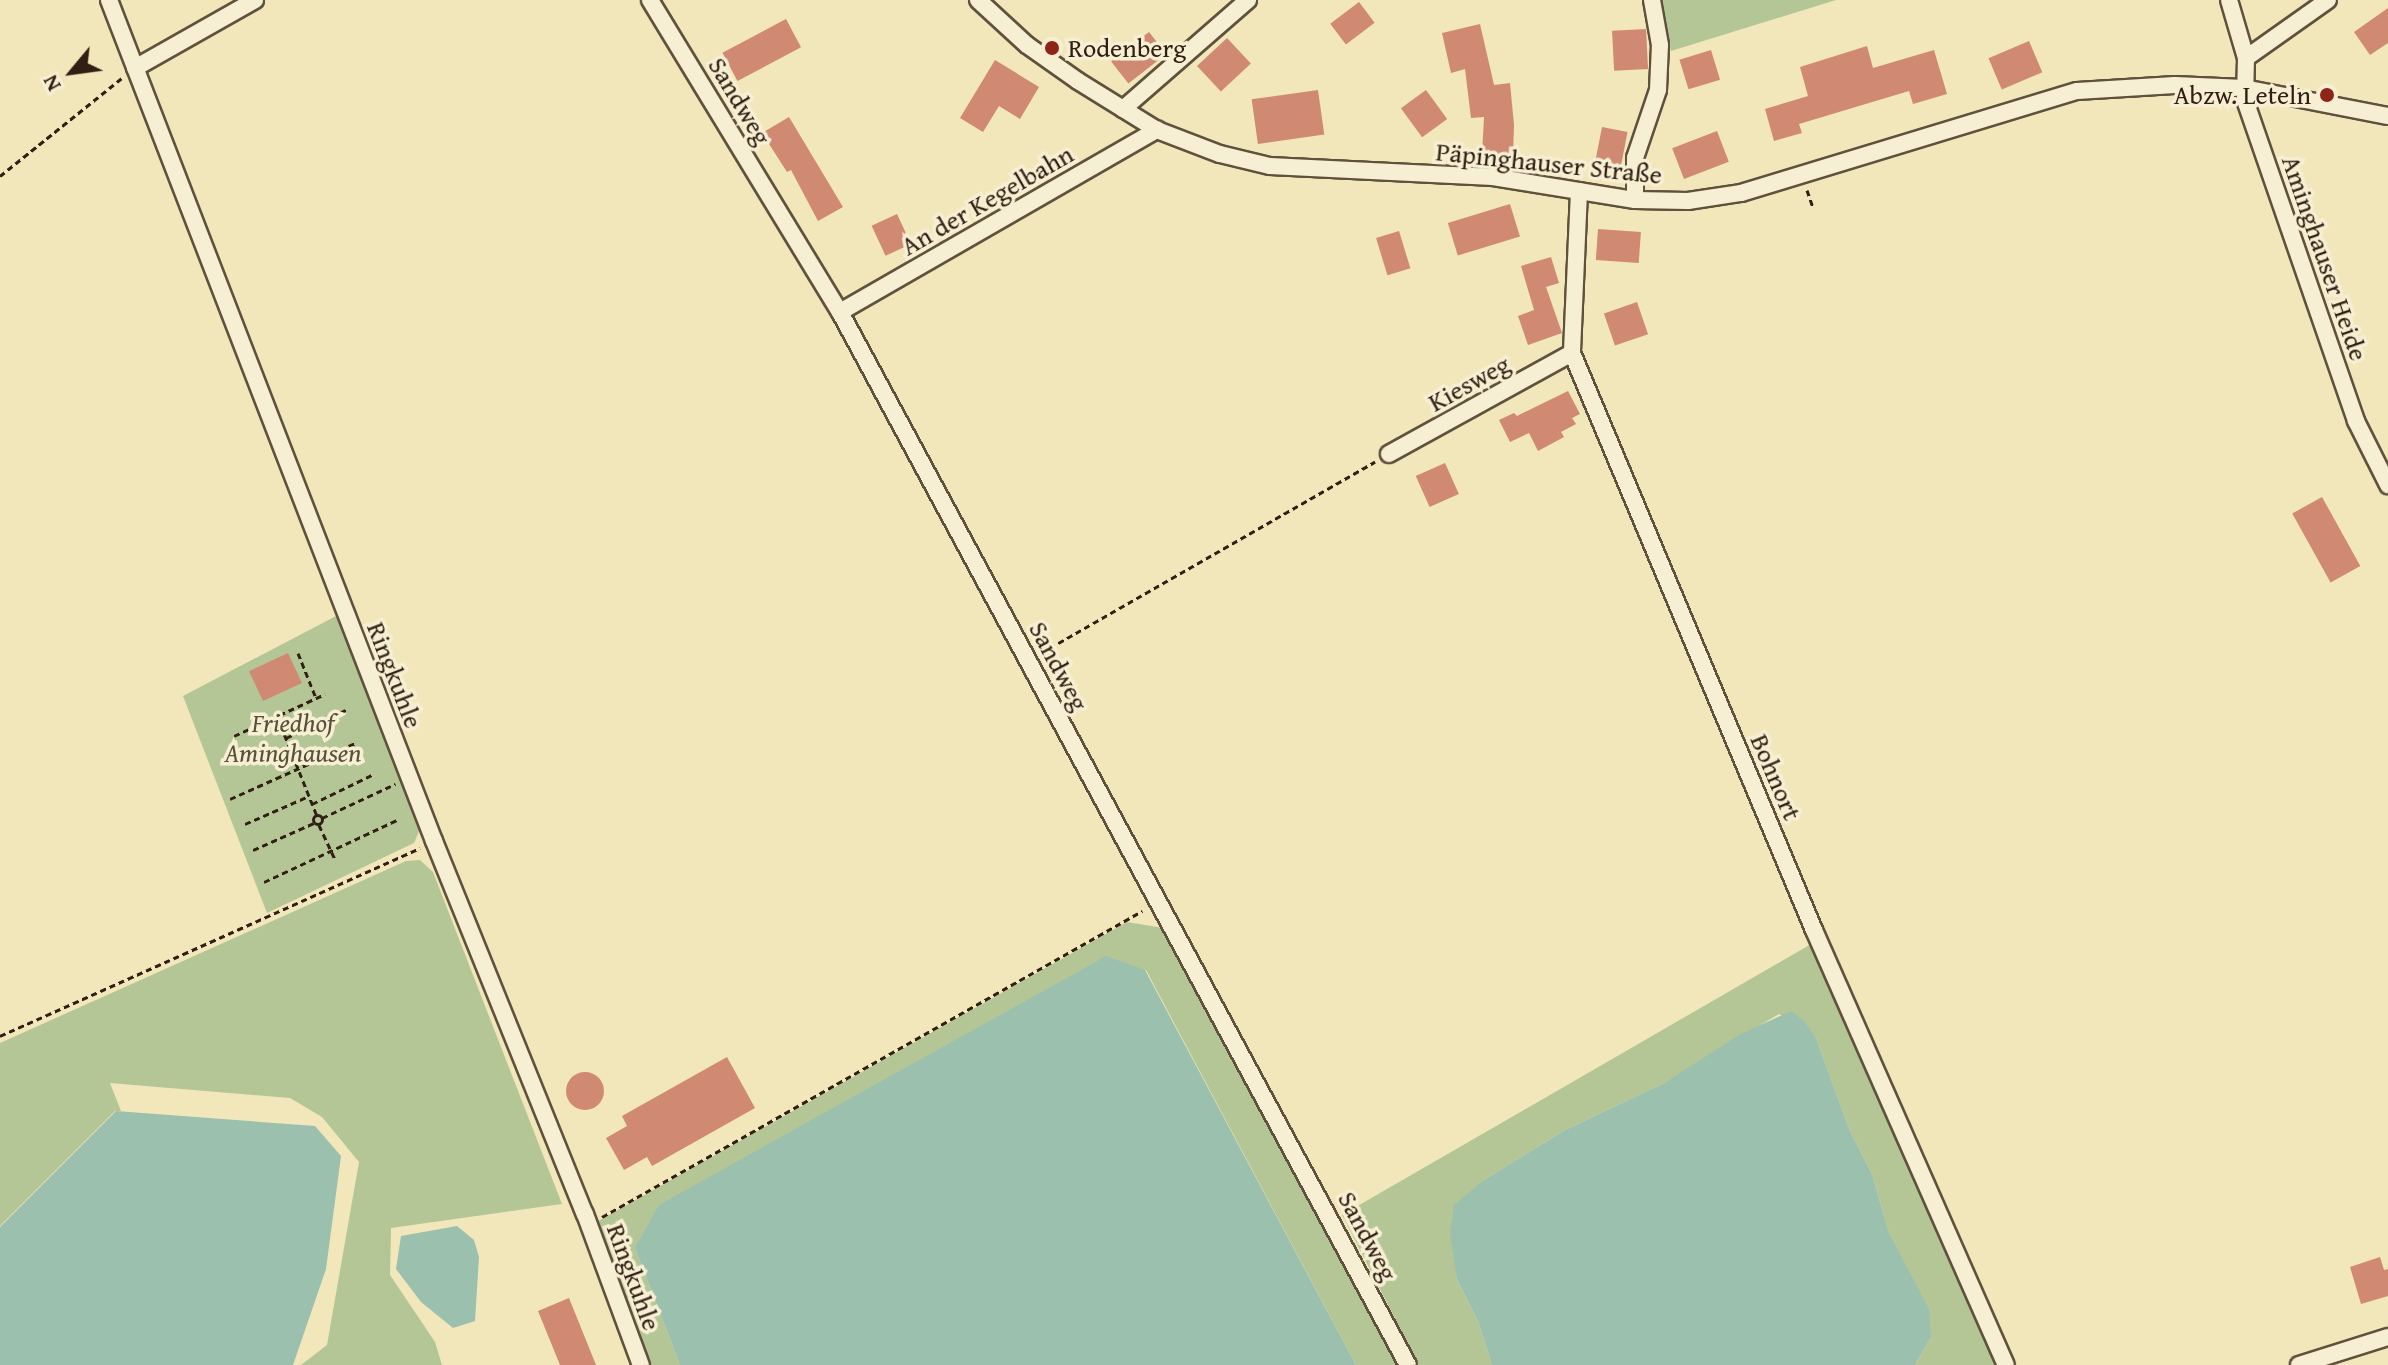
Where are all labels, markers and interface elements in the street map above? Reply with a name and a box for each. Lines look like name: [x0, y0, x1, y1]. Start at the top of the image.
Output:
north arrow: [32, 32, 112, 112]
place label: Rodenberg: [1068, 32, 1186, 64]
marker: Rodenberg: [1043, 39, 1061, 57]
street label: Sandweg: [702, 52, 778, 150]
text: N: [33, 69, 69, 98]
place label: Abzw. Leteln: [2174, 79, 2311, 111]
marker: Abzw. Leteln: [2318, 86, 2336, 104]
street label: Päpinghauser Straße: [1434, 136, 1664, 190]
street label: An der Kegelbahn: [895, 138, 1079, 262]
street label: Aminghauser Heide: [2275, 151, 2375, 365]
street label: Kiesweg: [1423, 348, 1515, 418]
street label: Sandweg: [1023, 616, 1095, 716]
street label: Ringkuhle: [361, 618, 429, 732]
park label: Friedhof Aminghausen: [225, 707, 361, 768]
street label: Bohnort: [1744, 729, 1808, 825]
street label: Sandweg: [1332, 1186, 1404, 1286]
street label: Ringkuhle: [600, 1219, 668, 1335]

